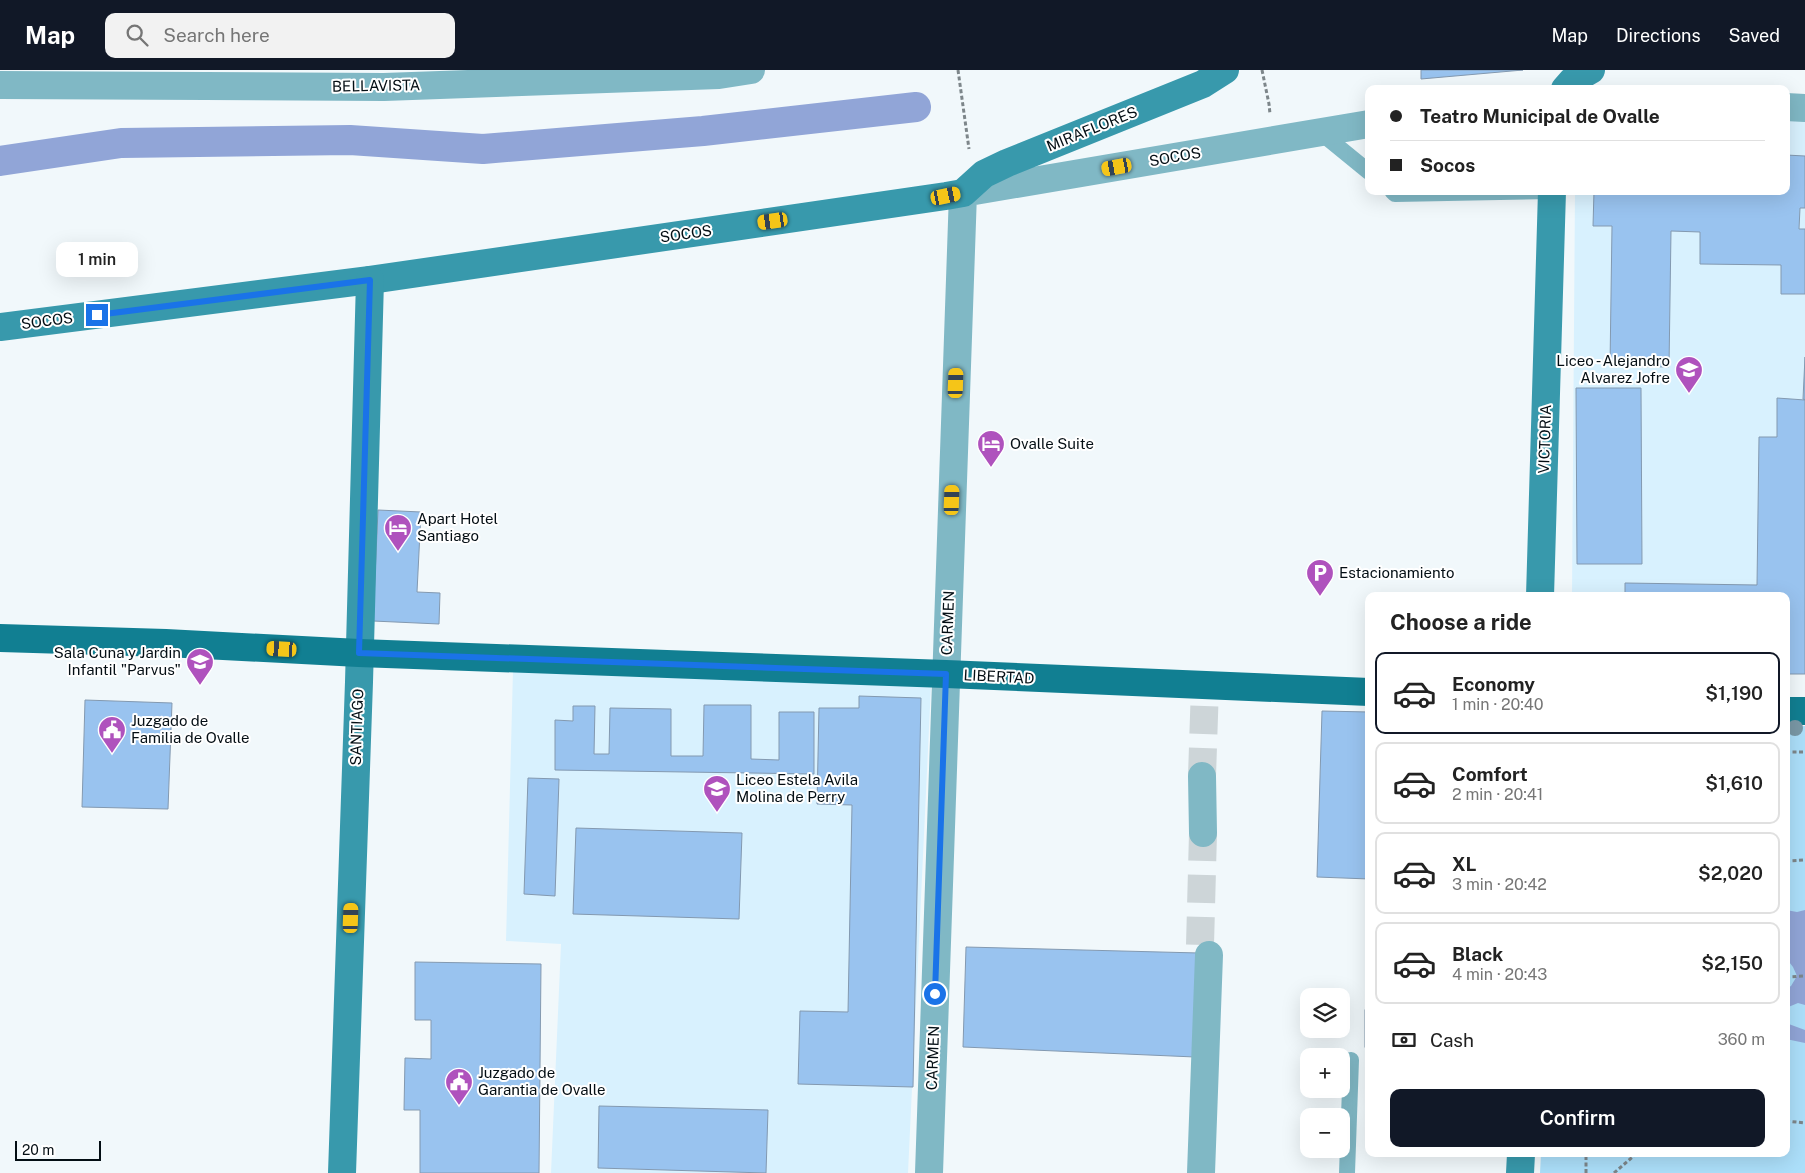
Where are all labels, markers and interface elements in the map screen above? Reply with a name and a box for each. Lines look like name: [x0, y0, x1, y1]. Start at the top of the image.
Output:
search box: [105, 13, 455, 58]
text: Map: [25, 21, 75, 49]
icon: search: [123, 21, 151, 49]
text: Search here: [163, 24, 270, 46]
text: Map: [1551, 25, 1588, 46]
text: Directions: [1616, 25, 1701, 46]
text: Saved: [1729, 25, 1780, 46]
street label: BELLAVISTA: [332, 76, 421, 95]
street label: MIRAFLORES: [1044, 103, 1140, 154]
text: Teatro Municipal de Ovalle: [1420, 105, 1660, 127]
street label: SOCOS: [1148, 144, 1202, 169]
text: Socos: [1420, 154, 1475, 176]
car: [1100, 157, 1133, 177]
car: [929, 186, 962, 206]
car: [757, 211, 788, 231]
street label: SOCOS: [659, 221, 713, 246]
callout: 1 min: [56, 242, 138, 278]
text: 1 min: [78, 250, 116, 269]
route end: [86, 304, 108, 326]
street label: SOCOS: [20, 309, 74, 332]
place label: Liceo - Alejandro Alvarez Jofre: [1556, 352, 1670, 386]
school or university icon: Liceo - Alejandro Alvarez Jofre: [1674, 355, 1704, 394]
car: [947, 368, 964, 398]
street label: VICTORIA: [1535, 404, 1554, 474]
hotel icon: Ovalle Suite: [976, 429, 1006, 468]
place label: Ovalle Suite: [1010, 435, 1094, 452]
car: [943, 485, 960, 515]
place label: Apart Hotel Santiago: [417, 510, 498, 544]
hotel icon: Apart Hotel Santiago: [383, 513, 413, 552]
parking icon: Estacionamiento: [1305, 558, 1335, 597]
place label: Estacionamiento: [1339, 564, 1454, 581]
street label: CARMEN: [938, 590, 957, 656]
text: Choose a ride: [1390, 609, 1532, 635]
car: [266, 641, 297, 657]
place label: Sala Cuna y Jardin Infantil "Parvus": [54, 644, 181, 678]
school or university icon: Sala Cuna y Jardin Infantil "Parvus": [185, 647, 215, 686]
street label: LIBERTAD: [963, 666, 1035, 687]
icon: car: [1392, 671, 1437, 716]
text: Economy: [1452, 673, 1535, 695]
text: $1,190: [1705, 682, 1763, 704]
street label: SANTIAGO: [347, 688, 366, 766]
text: 1 min · 20:40: [1452, 695, 1544, 714]
place label: Juzgado de Familia de Ovalle: [131, 712, 249, 746]
public building icon: Juzgado de Familia de Ovalle: [97, 715, 127, 754]
icon: car: [1392, 761, 1437, 806]
text: Comfort: [1452, 763, 1528, 785]
place label: Liceo Estela Avila Molina de Perry: [736, 771, 858, 805]
text: $1,610: [1705, 772, 1763, 794]
school or university icon: Liceo Estela Avila Molina de Perry: [702, 774, 732, 813]
text: 2 min · 20:41: [1452, 785, 1543, 804]
icon: car: [1392, 851, 1437, 896]
text: XL: [1452, 853, 1477, 875]
text: $2,020: [1698, 862, 1763, 884]
text: 3 min · 20:42: [1452, 875, 1547, 894]
car: [342, 903, 359, 933]
icon: car: [1392, 941, 1437, 986]
text: Black: [1452, 943, 1503, 965]
text: $2,150: [1701, 952, 1763, 974]
text: 4 min · 20:43: [1452, 965, 1547, 984]
route start: [924, 983, 946, 1005]
map controls: [1300, 988, 1350, 1158]
button: layers: [1300, 988, 1350, 1038]
street label: CARMEN: [923, 1025, 942, 1091]
icon: cash: [1390, 1026, 1418, 1054]
text: Cash: [1430, 1029, 1474, 1051]
text: 360 m: [1718, 1030, 1765, 1049]
button: +: [1300, 1048, 1350, 1098]
place label: Juzgado de Garantia de Ovalle: [478, 1064, 605, 1098]
public building icon: Juzgado de Garantia de Ovalle: [444, 1067, 474, 1106]
button: Confirm: [1390, 1089, 1765, 1147]
button: −: [1300, 1108, 1350, 1158]
scale bar: [15, 1138, 101, 1161]
text: 20 m: [22, 1142, 54, 1158]

